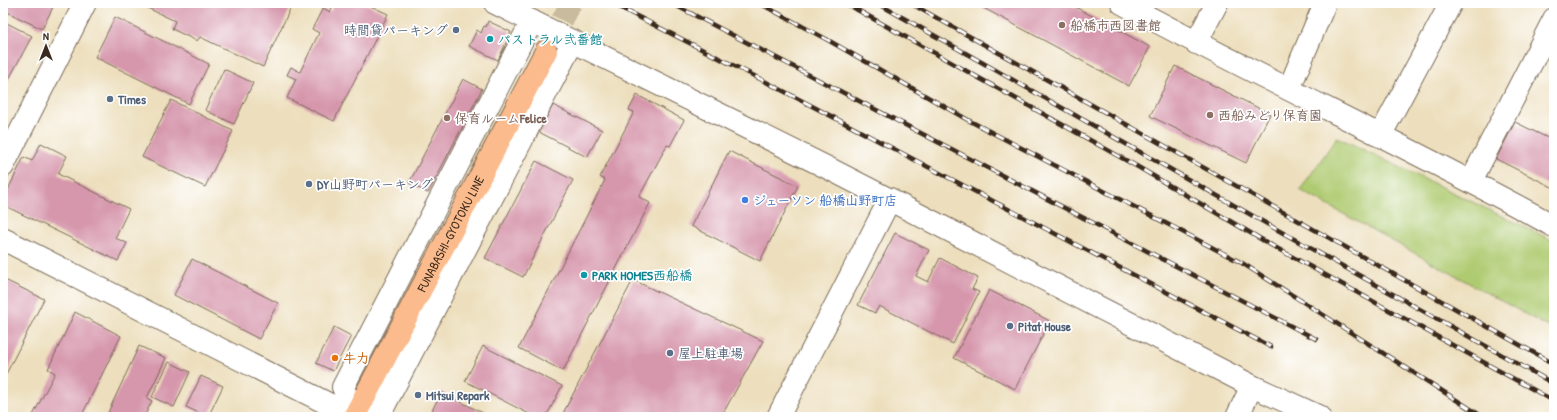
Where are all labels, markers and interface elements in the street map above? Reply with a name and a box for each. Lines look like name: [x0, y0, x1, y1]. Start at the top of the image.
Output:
place label: 船橋市西図書館: [1070, 16, 1161, 34]
marker: 船橋市西図書館: [1057, 20, 1067, 30]
place label: 時間貸パーキング: [344, 21, 448, 39]
marker: 時間貸パーキング: [451, 25, 461, 35]
north arrow: [26, 26, 66, 66]
text: N: [43, 29, 49, 43]
place label: パストラル弐番館: [498, 30, 603, 48]
marker: パストラル弐番館: [485, 34, 495, 44]
place label: Times: [117, 90, 146, 108]
marker: Times: [105, 94, 115, 104]
place label: 西船みどり保育園: [1218, 106, 1322, 124]
place label: 保育ルームFelice: [455, 109, 547, 127]
marker: 西船みどり保育園: [1205, 110, 1215, 120]
marker: 保育ルームFelice: [442, 113, 452, 123]
street label: FUNABASHI-GYOTOKU LINE: [412, 172, 488, 296]
place label: DY山野町パーキング: [317, 175, 433, 193]
marker: DY山野町パーキング: [304, 179, 314, 189]
place label: ジェーソン 船橋山野町店: [753, 191, 897, 209]
marker: ジェーソン 船橋山野町店: [740, 195, 750, 205]
place label: PARK HOMES西船橋: [592, 266, 692, 284]
marker: PARK HOMES西船橋: [579, 270, 589, 280]
place label: Pitat House: [1018, 317, 1072, 335]
marker: Pitat House: [1005, 321, 1015, 331]
place label: 屋上駐車場: [678, 344, 743, 362]
marker: 屋上駐車場: [665, 348, 675, 358]
place label: 牛力: [343, 349, 369, 367]
marker: 牛力: [330, 353, 340, 363]
place label: Mitsui Repark: [426, 386, 490, 405]
marker: Mitsui Repark: [413, 390, 423, 400]

